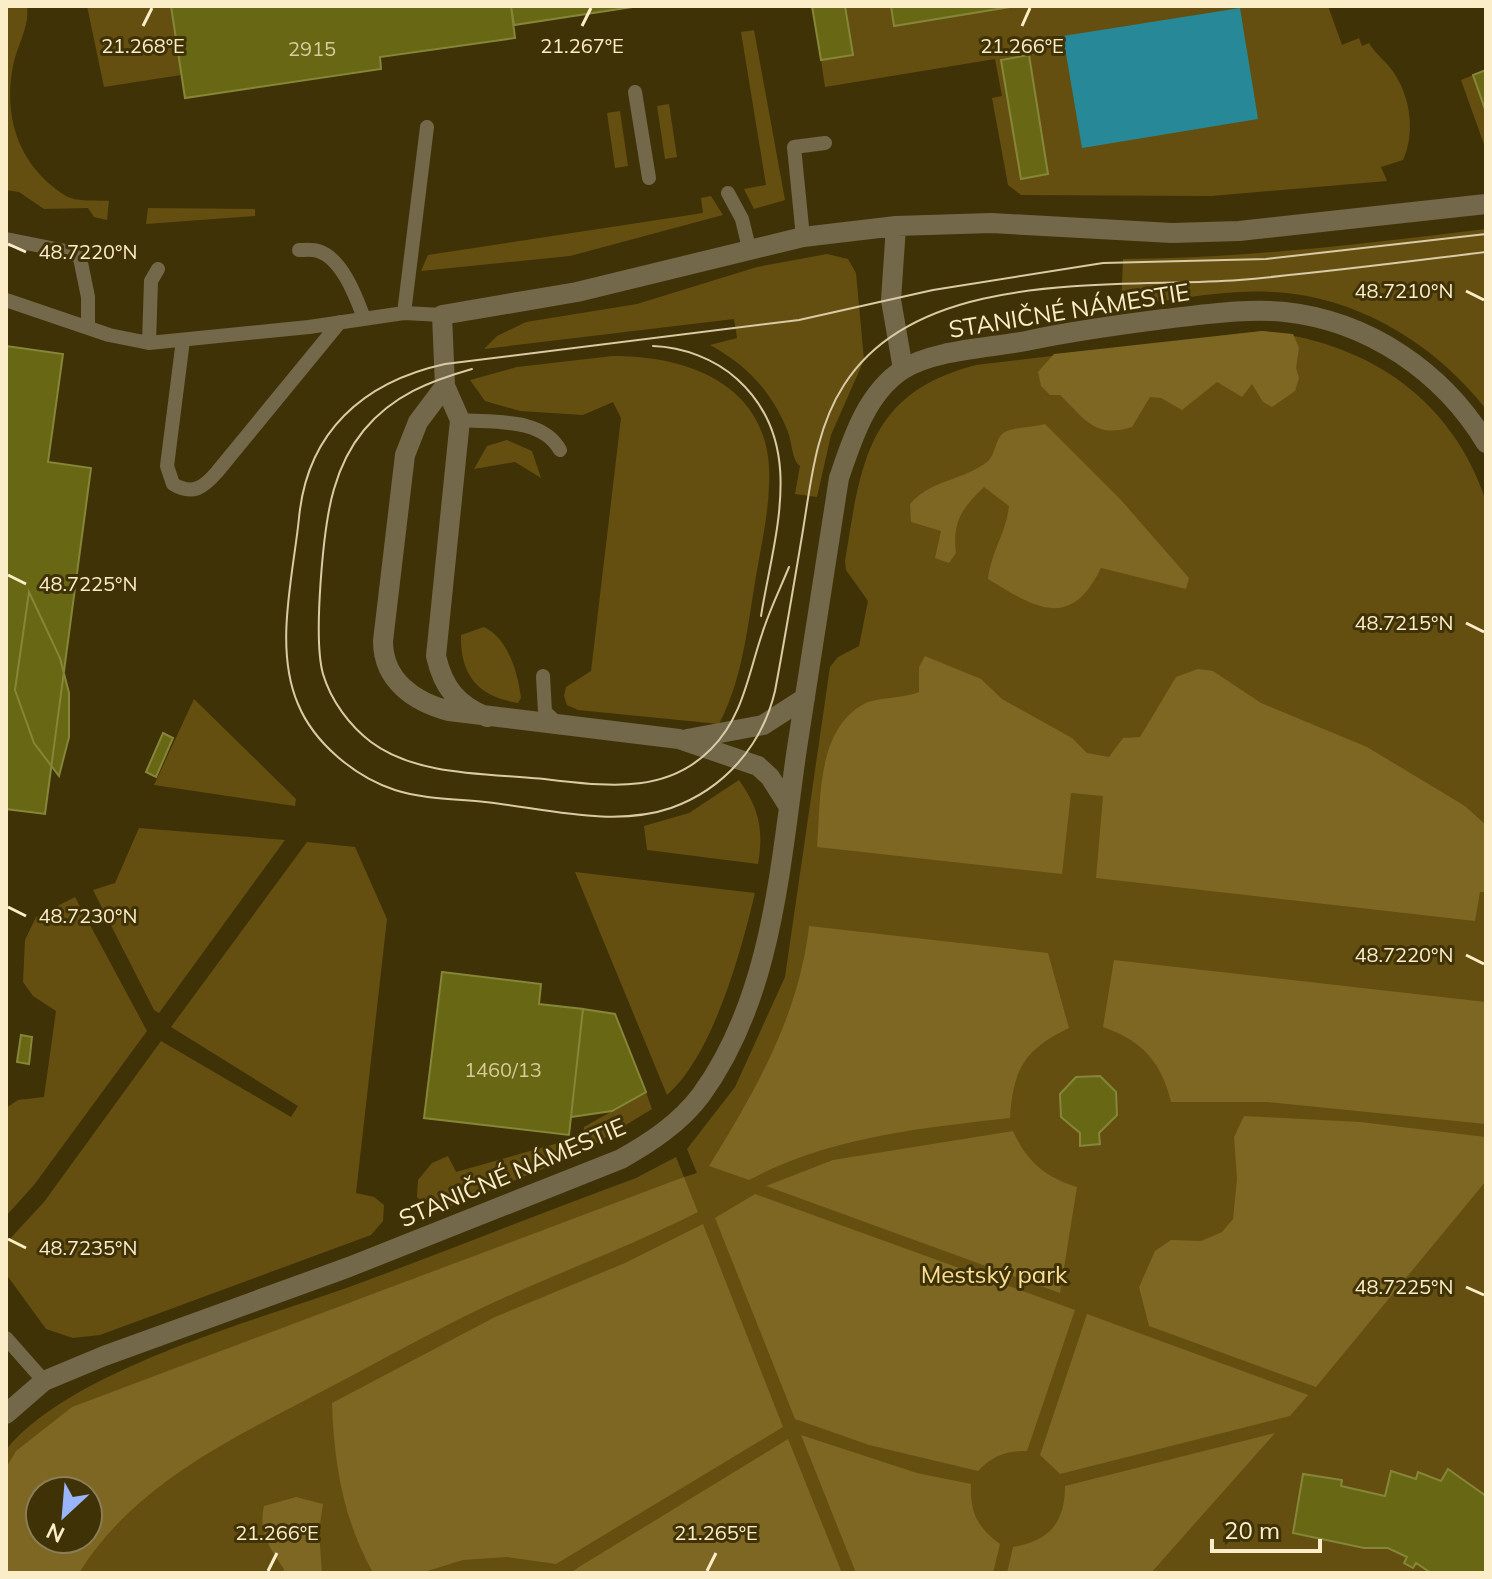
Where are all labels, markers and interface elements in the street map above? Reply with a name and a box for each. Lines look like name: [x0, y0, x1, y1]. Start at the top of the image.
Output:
text: 21.268°E: [101, 33, 185, 58]
text: 21.267°E: [540, 33, 624, 58]
text: 21.266°E: [980, 33, 1064, 58]
house number: 2915: [288, 36, 336, 61]
text: 48.7220°N: [39, 239, 137, 264]
street label: STANIČNÉ NÁMESTIE: [947, 276, 1191, 344]
text: 48.7210°N: [1355, 278, 1453, 303]
text: 48.7225°N: [39, 571, 137, 596]
text: 48.7215°N: [1355, 610, 1453, 635]
text: 48.7230°N: [39, 903, 137, 928]
text: 48.7220°N: [1355, 942, 1453, 967]
house number: 1460/13: [464, 1057, 542, 1082]
street label: STANIČNÉ NÁMESTIE: [394, 1111, 630, 1233]
text: 48.7235°N: [39, 1235, 137, 1260]
park label: Mestský park: [921, 1259, 1068, 1289]
text: 48.7225°N: [1355, 1274, 1453, 1299]
north arrow: [24, 1475, 104, 1555]
scale bar: [1212, 1503, 1320, 1553]
text: 20 m: [1224, 1515, 1280, 1545]
text: N: [42, 1517, 69, 1549]
text: 21.266°E: [235, 1520, 319, 1545]
text: 21.265°E: [674, 1520, 758, 1545]

